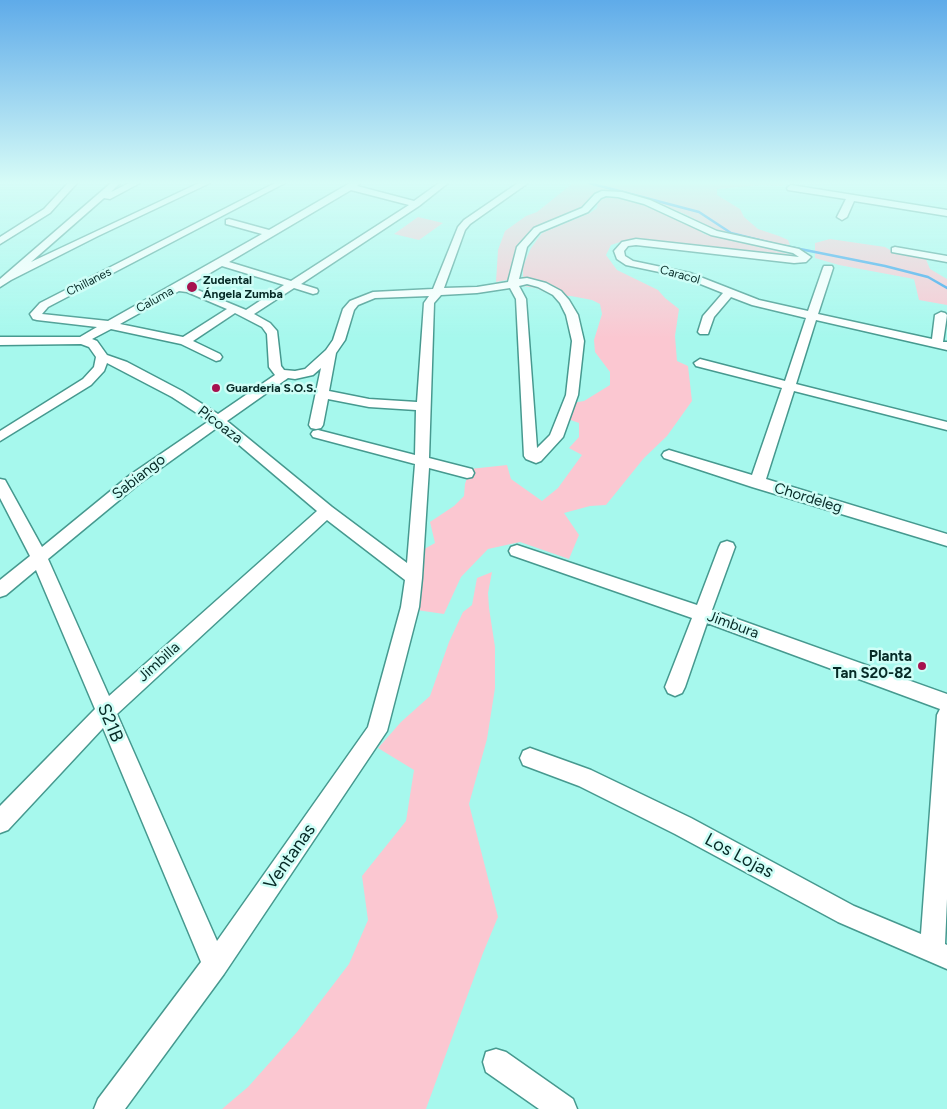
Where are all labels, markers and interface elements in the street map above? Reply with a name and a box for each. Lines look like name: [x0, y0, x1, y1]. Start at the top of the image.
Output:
street label: Caracol: [658, 263, 702, 287]
street label: Chillanes: [64, 265, 114, 299]
place label: Zudental Ángela Zumba: [203, 273, 283, 301]
marker: Zudental Ángela Zumba: [185, 280, 199, 294]
street label: Caluma: [134, 284, 176, 316]
place label: Guarderia S.O.S.: [226, 381, 316, 395]
marker: Guarderia S.O.S.: [210, 382, 222, 394]
street label: Picoaza: [194, 402, 246, 448]
street label: Sabiango: [109, 451, 169, 503]
street label: Chordeleg: [772, 479, 844, 517]
street label: Jimbura: [705, 607, 761, 643]
street label: Jimbilla: [134, 638, 184, 686]
place label: Planta Tan S20-82: [833, 648, 912, 683]
marker: Planta Tan S20-82: [916, 660, 928, 672]
street label: S21B: [92, 701, 128, 745]
street label: Ventanas: [260, 820, 320, 894]
street label: Los Lojas: [701, 829, 777, 883]

